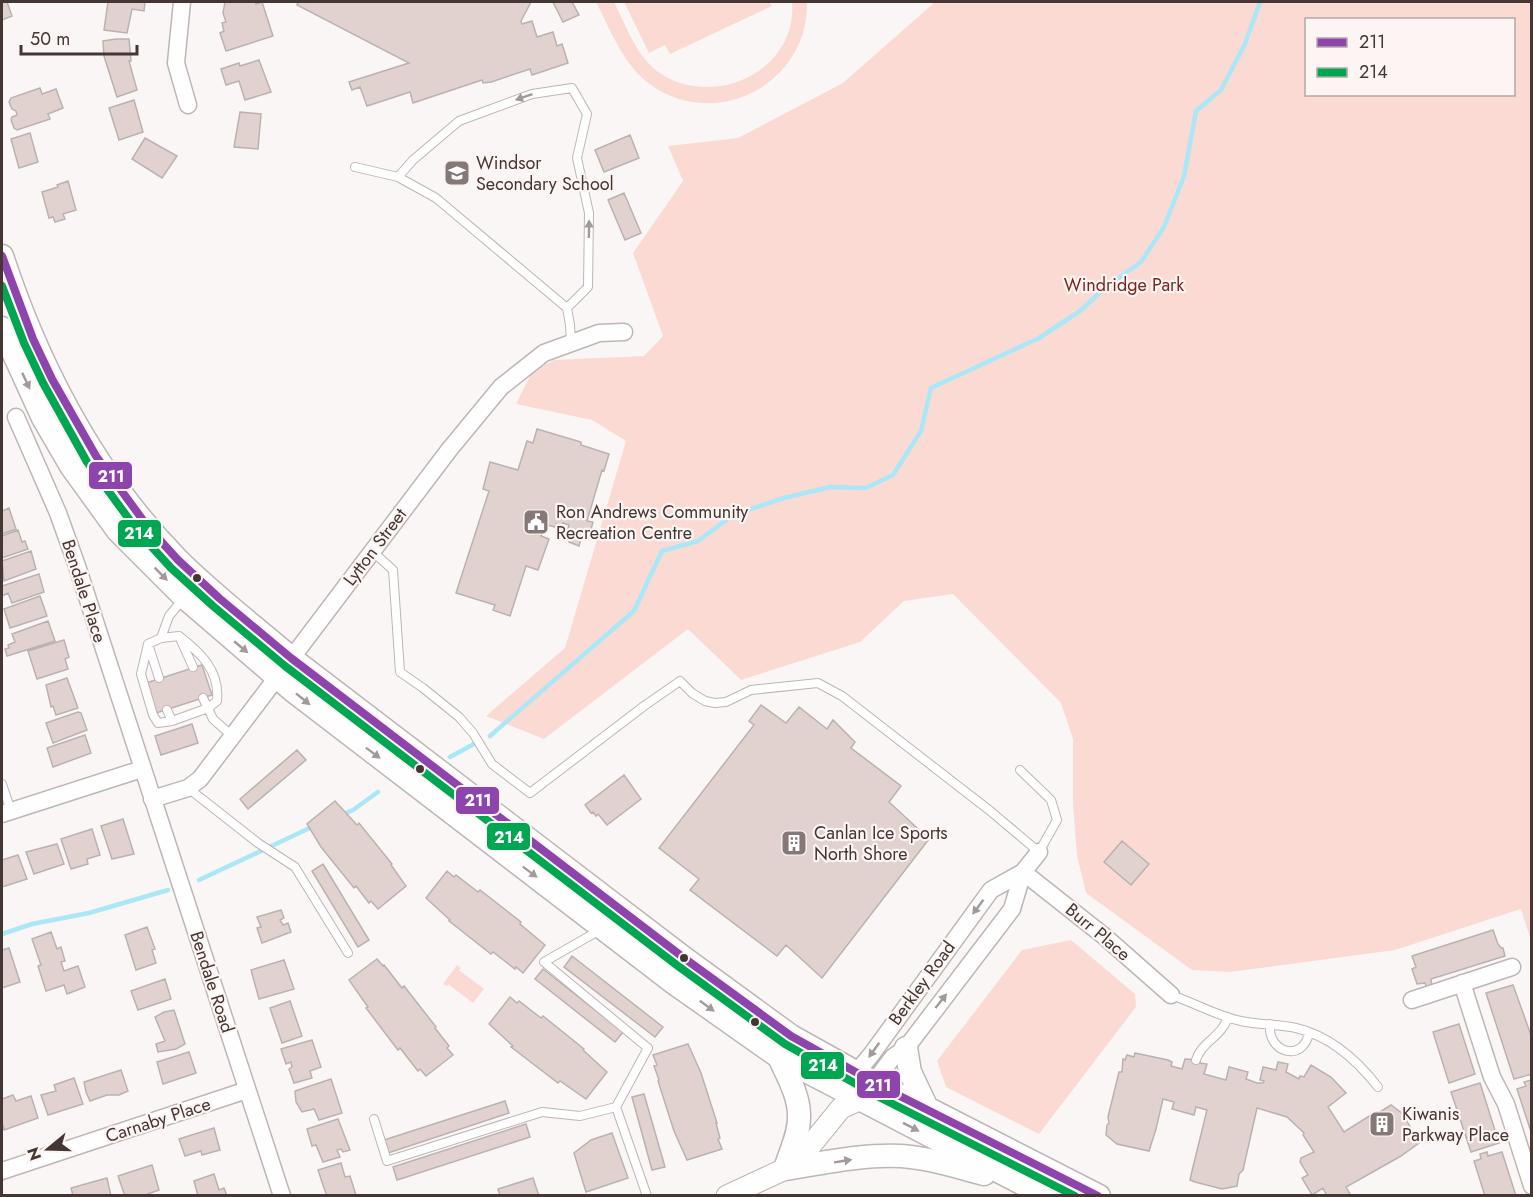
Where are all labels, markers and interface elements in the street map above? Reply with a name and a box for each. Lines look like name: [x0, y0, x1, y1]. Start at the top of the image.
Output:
scale bar: [21, 18, 136, 56]
legend: [1305, 18, 1515, 96]
text: 50 m: [30, 26, 70, 52]
text: 211: [1359, 29, 1385, 55]
text: 214: [1359, 59, 1388, 85]
one-way arrow: [515, 93, 533, 102]
place label: Windsor Secondary School: [476, 150, 614, 197]
school or university icon: Windsor Secondary School: [442, 158, 472, 188]
one-way arrow: [584, 219, 594, 238]
park label: Windridge Park: [1064, 272, 1184, 298]
one-way arrow: [21, 373, 30, 390]
line badge: 211: [88, 461, 133, 490]
text: 211: [98, 465, 124, 488]
place label: Ron Andrews Community Recreation Centre: [556, 499, 748, 546]
street label: Lytton Street: [337, 502, 413, 591]
public building icon: Ron Andrews Community Recreation Centre: [521, 507, 551, 537]
line badge: 214: [117, 519, 162, 548]
text: 214: [124, 522, 154, 545]
street label: Bendale Place: [55, 536, 113, 646]
one-way arrow: [153, 567, 167, 581]
unlabelled marker: [191, 572, 203, 584]
one-way arrow: [233, 640, 249, 653]
one-way arrow: [295, 692, 311, 705]
one-way arrow: [365, 747, 381, 759]
unlabelled marker: [414, 763, 426, 775]
line badge: 211: [455, 786, 500, 815]
text: 211: [465, 789, 491, 812]
place label: Canlan Ice Sports North Shore: [814, 820, 947, 867]
line badge: 214: [486, 822, 531, 851]
text: 214: [494, 826, 524, 849]
building icon: Canlan Ice Sports North Shore: [779, 828, 809, 858]
one-way arrow: [522, 866, 538, 878]
street label: Burr Place: [1060, 897, 1136, 967]
one-way arrow: [972, 899, 984, 915]
street label: Bendale Road: [183, 928, 241, 1036]
street label: Berkley Road: [882, 935, 962, 1031]
unlabelled marker: [678, 952, 690, 964]
one-way arrow: [935, 994, 947, 1009]
one-way arrow: [698, 1000, 714, 1012]
unlabelled marker: [749, 1016, 761, 1028]
one-way arrow: [868, 1042, 880, 1058]
line badge: 214: [800, 1051, 845, 1080]
text: 214: [808, 1054, 838, 1077]
line badge: 211: [856, 1070, 901, 1099]
text: 211: [865, 1074, 891, 1097]
street label: Carnaby Place: [102, 1091, 214, 1149]
place label: Kiwanis Parkway Place: [1402, 1101, 1509, 1148]
building icon: Kiwanis Parkway Place: [1367, 1109, 1397, 1139]
north arrow: [18, 1119, 78, 1179]
one-way arrow: [903, 1122, 920, 1132]
text: N: [21, 1144, 47, 1163]
one-way arrow: [833, 1156, 852, 1165]

